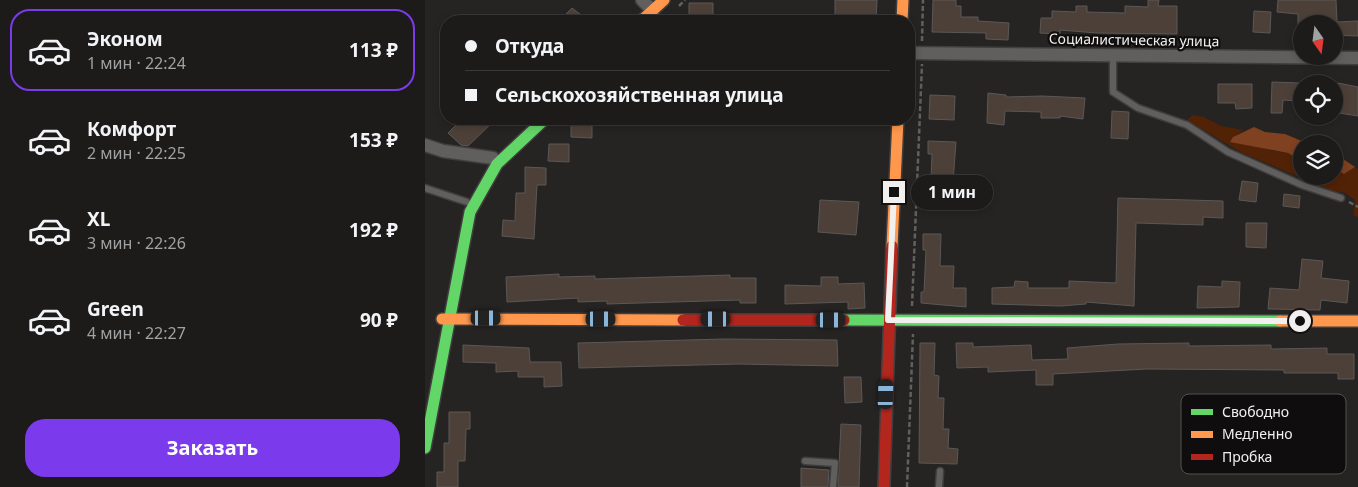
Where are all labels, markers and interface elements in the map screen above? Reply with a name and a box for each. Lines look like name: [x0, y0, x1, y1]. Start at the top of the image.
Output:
north arrow: [1293, 15, 1343, 65]
map controls: [1293, 15, 1343, 185]
text: Эконом: [87, 26, 163, 52]
icon: car: [27, 28, 72, 73]
street label: Социалистическая улица: [1049, 29, 1219, 50]
text: Откуда: [495, 33, 564, 59]
text: 113 ₽: [349, 37, 398, 63]
text: 1 мин · 22:24: [87, 52, 186, 74]
button: locate: [1293, 75, 1343, 125]
text: Сельскохозяйственная улица: [495, 82, 783, 108]
text: Комфорт: [87, 116, 176, 142]
icon: car: [27, 118, 72, 163]
text: 153 ₽: [349, 127, 398, 153]
button: layers: [1293, 135, 1343, 185]
text: 2 мин · 22:25: [87, 142, 186, 164]
callout: 1 мин: [911, 174, 994, 210]
route end: [883, 181, 905, 203]
text: 1 мин: [928, 181, 976, 203]
text: XL: [87, 206, 110, 232]
icon: car: [27, 208, 72, 253]
text: 192 ₽: [349, 217, 398, 243]
text: 3 мин · 22:26: [87, 232, 186, 254]
text: Green: [87, 296, 144, 322]
icon: car: [27, 298, 72, 343]
text: 90 ₽: [360, 307, 398, 333]
route start: [1289, 310, 1311, 332]
car: [471, 311, 501, 326]
car: [586, 312, 616, 327]
car: [701, 312, 731, 327]
car: [816, 313, 846, 328]
text: 4 мин · 22:27: [87, 322, 186, 344]
car: [877, 379, 894, 409]
legend: [1181, 394, 1346, 474]
text: Свободно: [1222, 402, 1289, 421]
button: Заказать: [25, 419, 400, 477]
text: Медленно: [1222, 424, 1293, 443]
text: Пробка: [1222, 447, 1272, 466]

